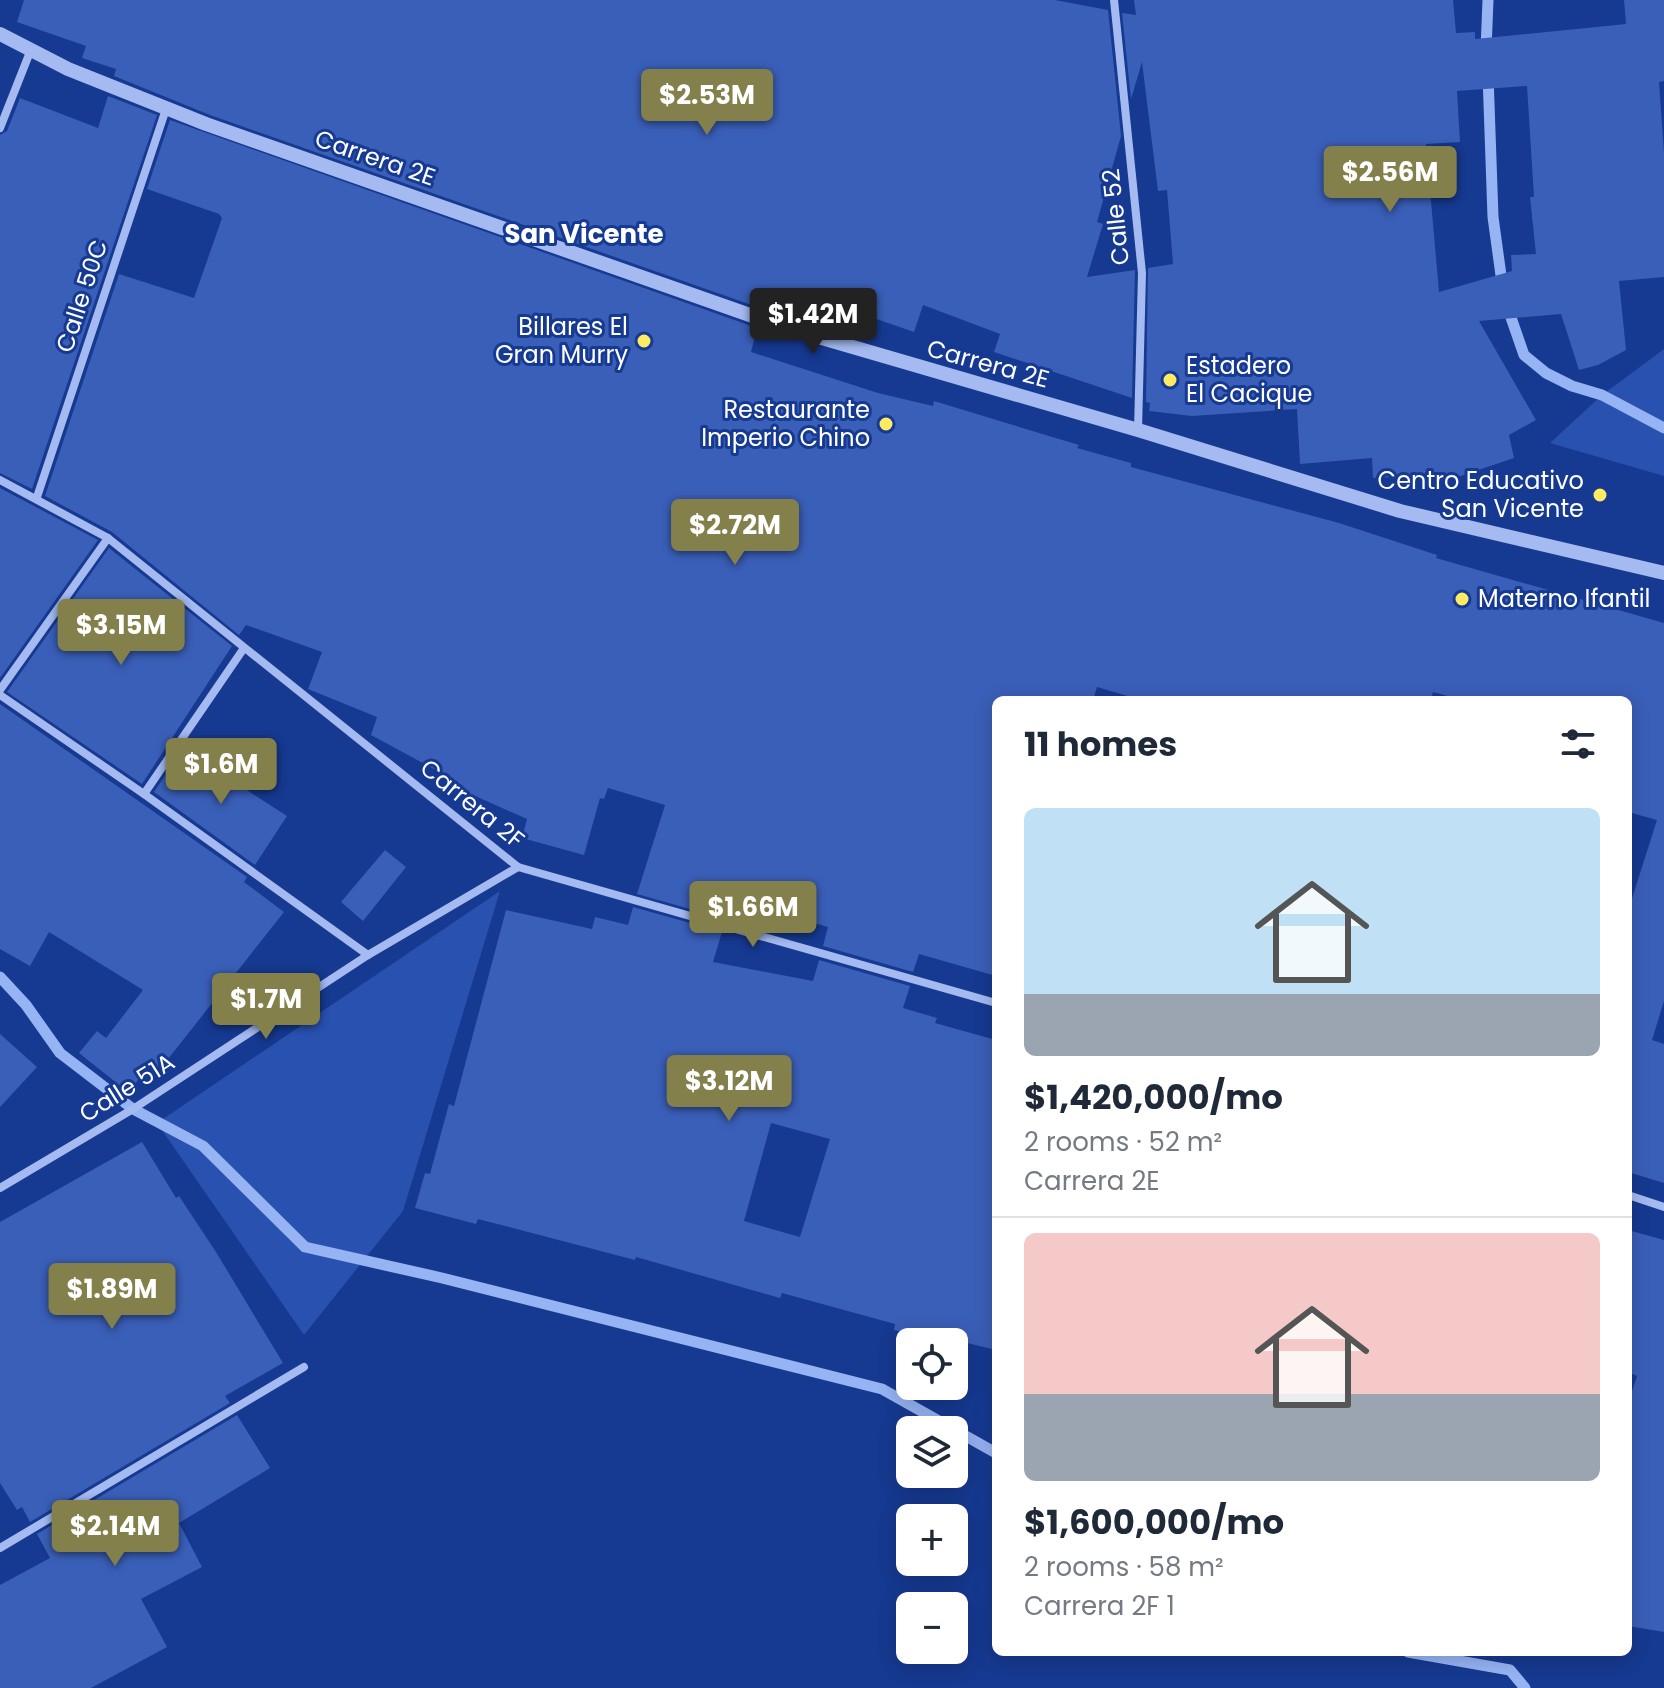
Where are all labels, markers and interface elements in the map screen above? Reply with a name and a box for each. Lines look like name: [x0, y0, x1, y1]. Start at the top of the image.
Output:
pin: $2.53M: [642, 69, 772, 137]
text: $2.53M: [659, 77, 755, 113]
street label: Carrera 2E: [311, 122, 440, 194]
pin: $2.56M: [1325, 146, 1455, 214]
text: $2.56M: [1342, 154, 1438, 190]
street label: Calle 52: [1094, 167, 1137, 267]
district label: San Vicente: [504, 216, 664, 252]
street label: Calle 50C: [48, 235, 115, 356]
pin: $1.42M: [748, 288, 878, 356]
text: $1.42M: [768, 296, 858, 332]
place label: Billares El Gran Murry: [495, 310, 628, 371]
street label: Carrera 2E: [923, 331, 1053, 396]
marker: Billares El Gran Murry: [635, 332, 653, 350]
place label: Estadero El Cacique: [1186, 349, 1312, 410]
marker: Estadero El Cacique: [1161, 371, 1179, 389]
place label: Restaurante Imperio Chino: [701, 393, 870, 454]
marker: Restaurante Imperio Chino: [877, 415, 895, 433]
place label: Centro Educativo San Vicente: [1378, 464, 1584, 525]
marker: Centro Educativo San Vicente: [1591, 486, 1609, 504]
pin: $2.72M: [670, 499, 800, 567]
text: $2.72M: [689, 507, 781, 543]
place label: Materno Ifantil: [1478, 582, 1651, 615]
marker: Materno Ifantil: [1453, 590, 1471, 608]
pin: $3.15M: [56, 599, 186, 667]
text: $3.15M: [76, 607, 166, 643]
text: 11 homes: [1024, 720, 1177, 768]
icon: filters: [1556, 722, 1600, 766]
pin: $1.6M: [165, 738, 277, 806]
text: $1.6M: [184, 746, 258, 782]
street label: Carrera 2F: [413, 751, 531, 856]
icon: home: [1240, 860, 1384, 1004]
pin: $1.66M: [688, 881, 818, 949]
text: $1.66M: [707, 889, 799, 925]
pin: $1.7M: [210, 973, 322, 1041]
text: $1.7M: [230, 981, 302, 1017]
street label: Calle 51A: [73, 1045, 181, 1130]
pin: $3.12M: [664, 1055, 794, 1123]
text: $3.12M: [685, 1063, 773, 1099]
text: $1,420,000/mo: [1024, 1073, 1283, 1121]
text: 2 rooms · 52 m²: [1024, 1124, 1222, 1160]
text: Carrera 2E: [1024, 1163, 1160, 1199]
pin: $1.89M: [47, 1263, 177, 1331]
text: $1.89M: [67, 1271, 157, 1307]
icon: home: [1240, 1285, 1384, 1429]
map controls: [896, 1328, 968, 1664]
button: locate: [896, 1328, 968, 1400]
button: layers: [896, 1416, 968, 1488]
text: $1,600,000/mo: [1024, 1498, 1284, 1546]
pin: $2.14M: [50, 1500, 180, 1568]
button: +: [896, 1504, 968, 1576]
text: $2.14M: [70, 1508, 160, 1544]
text: 2 rooms · 58 m²: [1024, 1549, 1224, 1585]
text: Carrera 2F 1: [1024, 1588, 1175, 1624]
button: −: [896, 1592, 968, 1664]

